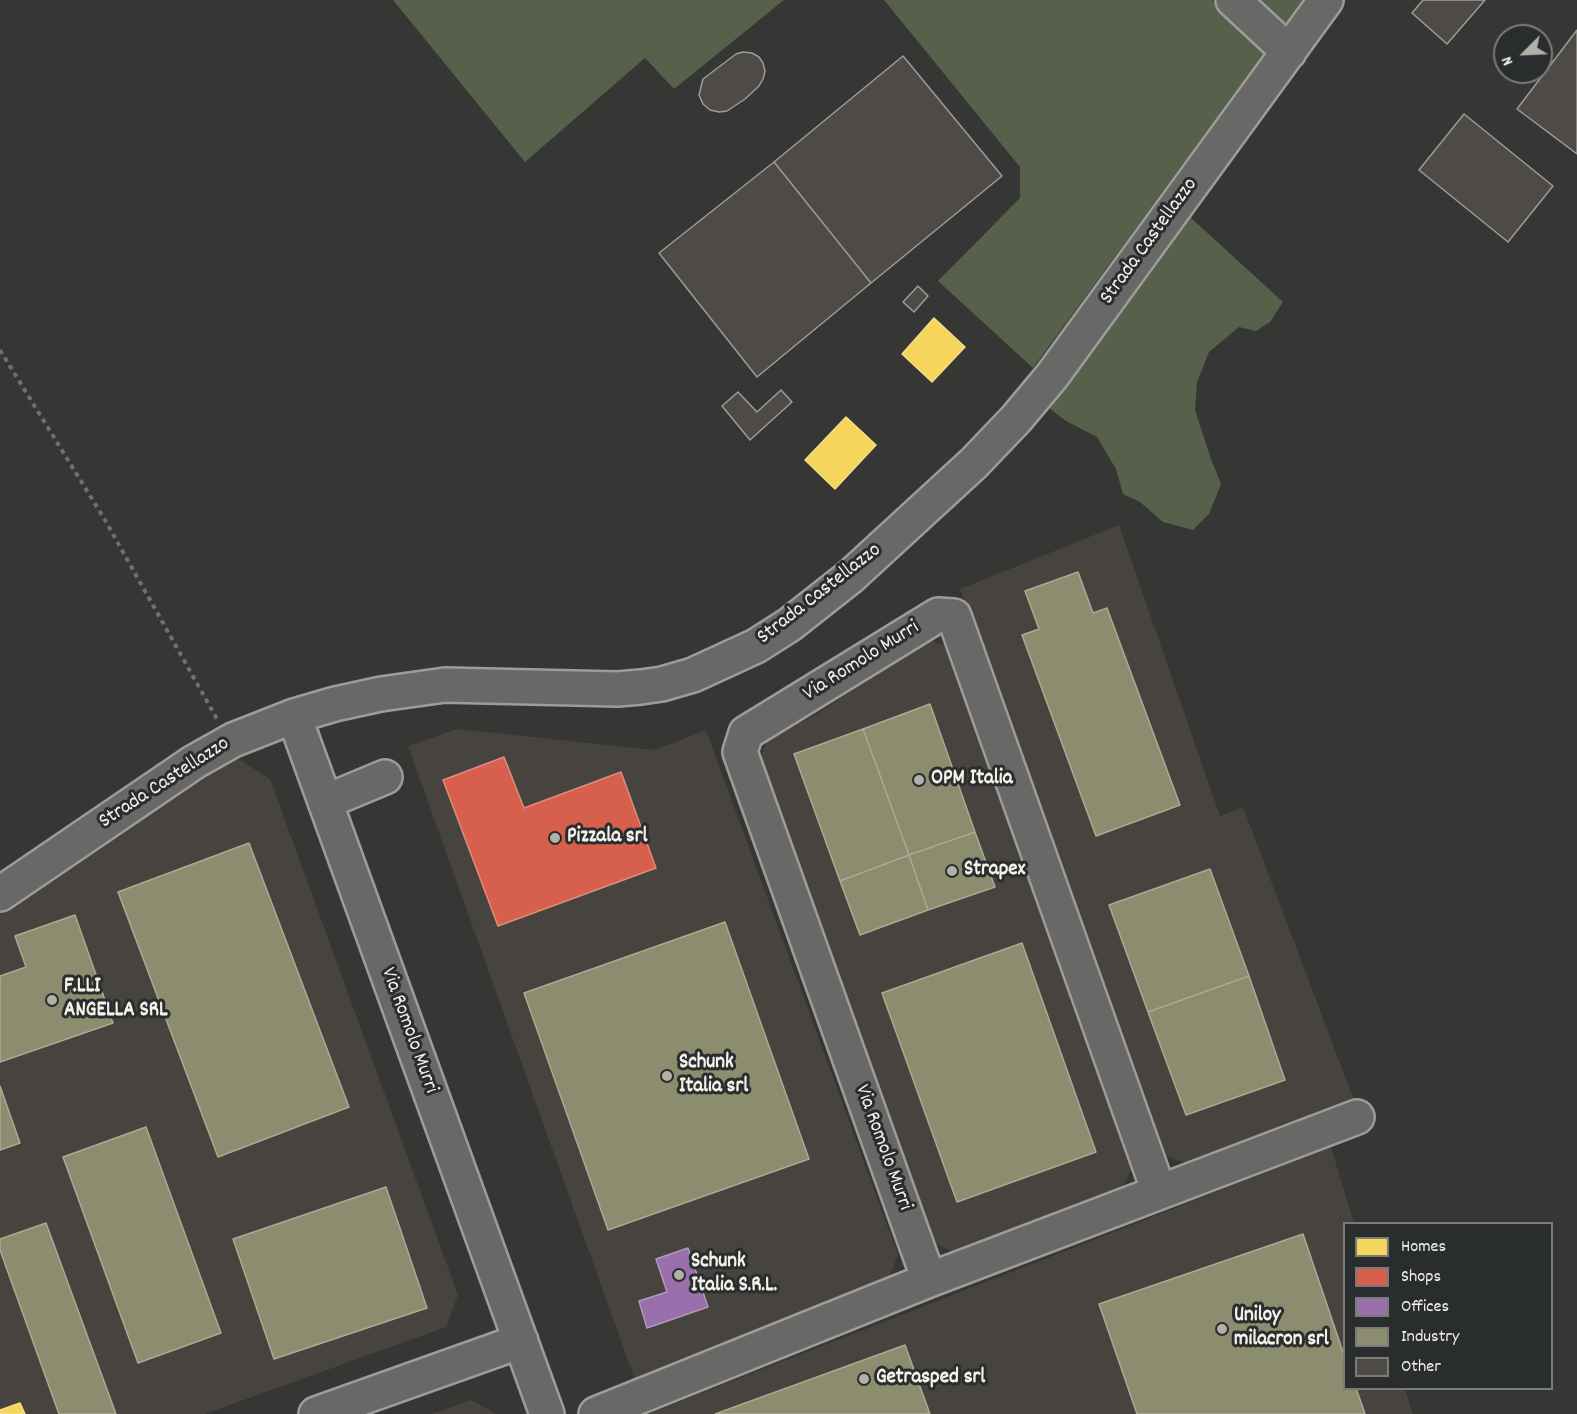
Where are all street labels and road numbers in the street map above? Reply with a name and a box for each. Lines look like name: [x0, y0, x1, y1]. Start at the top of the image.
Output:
street label: Strada Castellazzo: [1096, 174, 1204, 310]
street label: Strada Castellazzo: [753, 539, 887, 651]
street label: Via Romolo Murri: [799, 616, 925, 708]
street label: Strada Castellazzo: [95, 732, 235, 836]
street label: Via Romolo Murri: [374, 965, 442, 1097]
street label: Via Romolo Murri: [848, 1082, 916, 1214]

